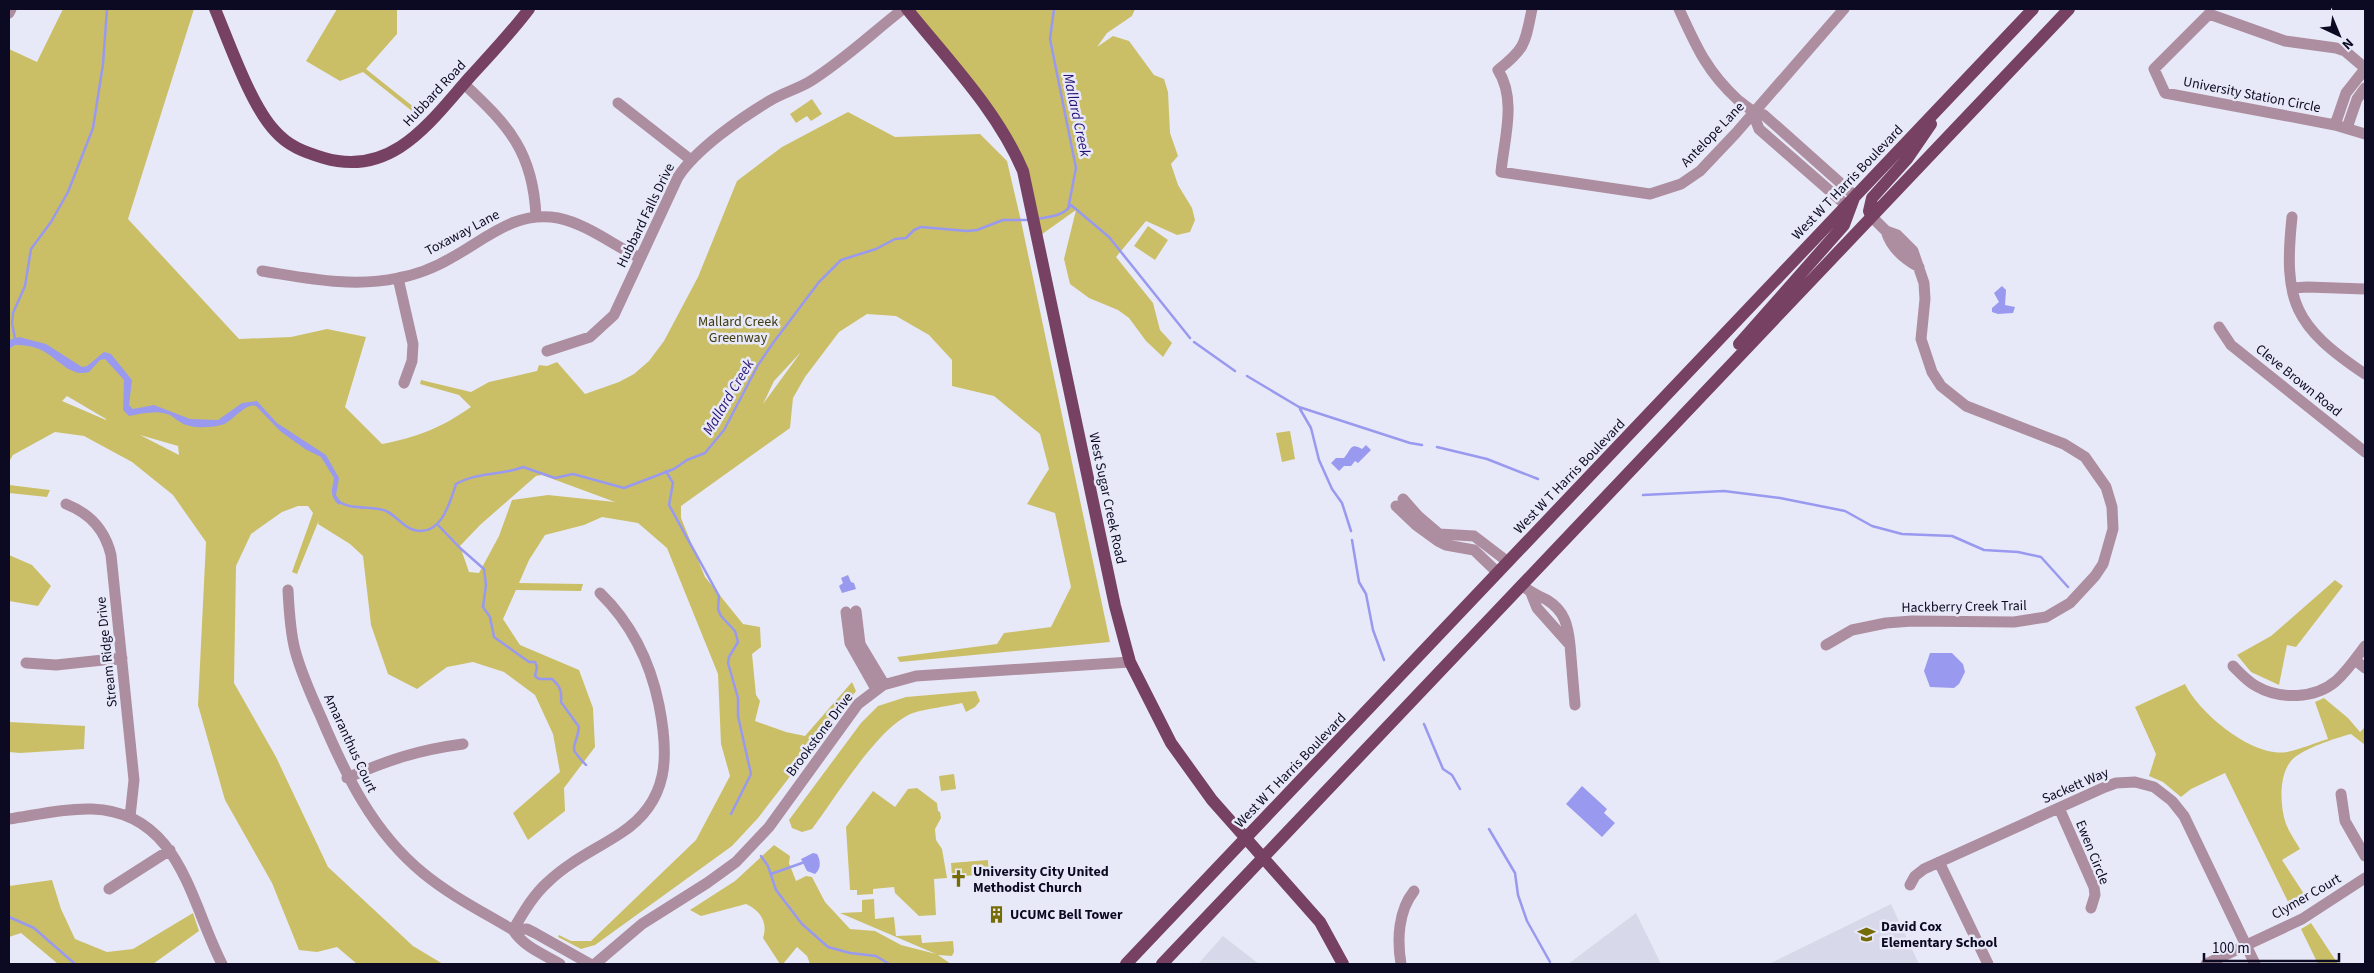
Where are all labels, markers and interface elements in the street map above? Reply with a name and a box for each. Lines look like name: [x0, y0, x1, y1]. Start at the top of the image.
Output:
north arrow: [2314, 10, 2364, 60]
text: N: [2337, 33, 2358, 54]
street label: Hubbard Road: [399, 56, 471, 131]
water label: Mallard Creek: [1057, 71, 1096, 160]
street label: University Station Circle: [2181, 72, 2322, 118]
street label: Antelope Lane: [1676, 98, 1749, 172]
street label: West W T Harris Boulevard: [1787, 121, 1908, 245]
street label: Hubbard Falls Drive: [612, 160, 680, 271]
street label: Toxaway Lane: [422, 205, 503, 261]
park label: Mallard Creek Greenway: [698, 312, 778, 348]
street label: Cleve Brown Road: [2251, 340, 2346, 422]
water label: Mallard Creek: [698, 355, 760, 439]
street label: West W T Harris Boulevard: [1509, 415, 1630, 539]
street label: West Sugar Creek Road: [1083, 431, 1131, 566]
street label: Stream Ridge Drive: [91, 596, 123, 708]
street label: Hackberry Creek Trail: [1901, 596, 2027, 618]
street label: Brookstone Drive: [782, 688, 858, 781]
street label: Amaranthus Court: [318, 691, 382, 796]
street label: West W T Harris Boulevard: [1230, 709, 1351, 833]
street label: Sackett Way: [2039, 763, 2112, 809]
street label: Ewen Circle: [2070, 817, 2114, 888]
place label: University City United Methodist Church: [973, 862, 1109, 898]
church icon: University City United Methodist Church: [949, 869, 969, 889]
street label: Clymer Court: [2268, 869, 2345, 925]
building icon: UCUMC Bell Tower: [986, 904, 1006, 924]
place label: UCUMC Bell Tower: [1010, 905, 1123, 925]
place label: David Cox Elementary School: [1881, 917, 1997, 953]
school or university icon: David Cox Elementary School: [1857, 924, 1877, 944]
scale bar: [2204, 930, 2339, 962]
text: 100 m: [2212, 938, 2250, 959]

